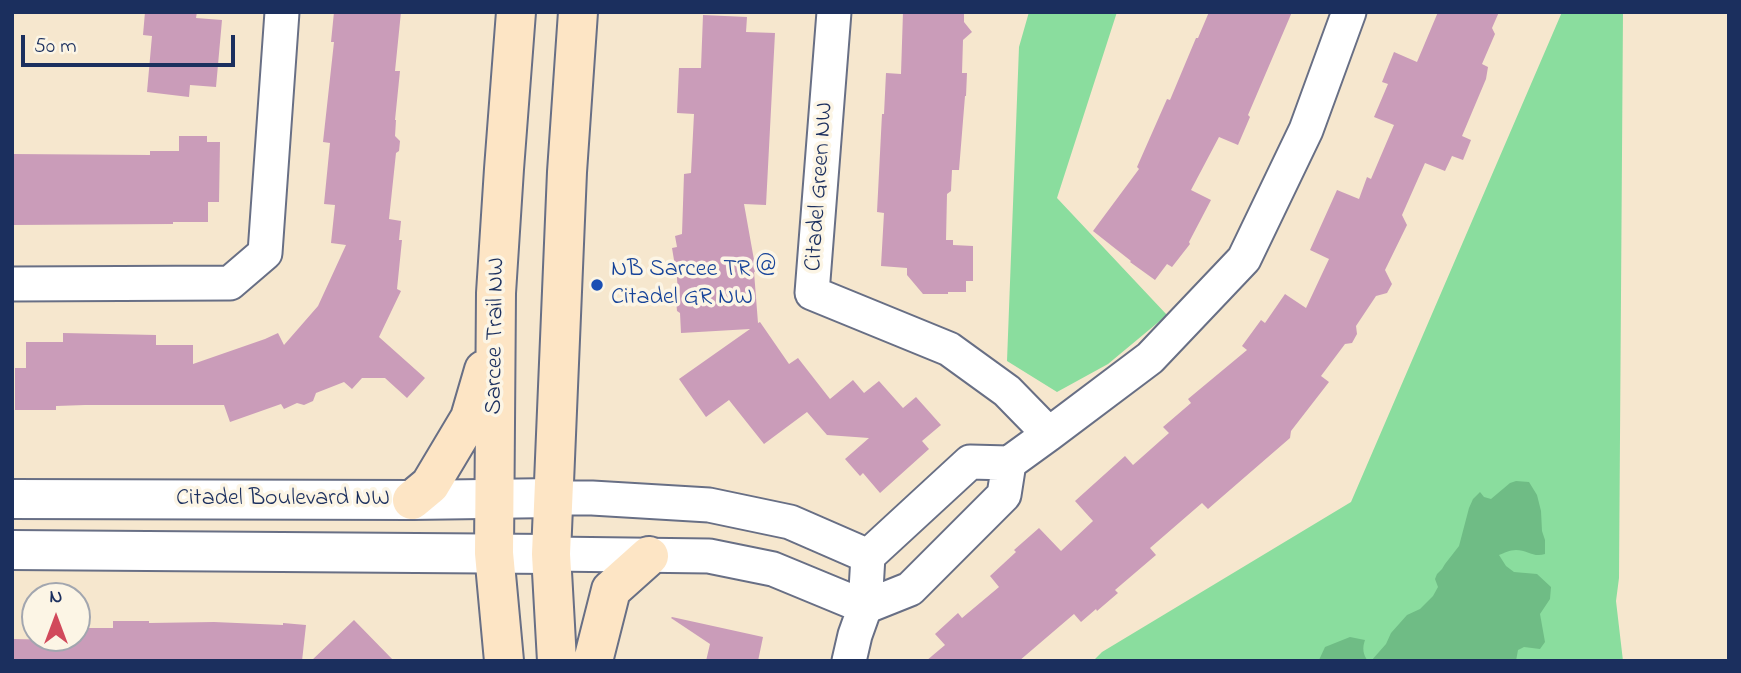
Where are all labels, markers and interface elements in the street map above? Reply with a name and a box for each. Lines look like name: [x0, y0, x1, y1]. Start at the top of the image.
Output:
scale bar: [24, 21, 238, 65]
text: 50 m: [34, 32, 77, 62]
street label: Citadel Green NW: [801, 101, 841, 273]
street label: Sarcee Trail NW: [481, 257, 513, 415]
place label: NB Sarcee TR @ Citadel GR NW: [611, 257, 776, 313]
marker: NB Sarcee TR @ Citadel GR NW: [589, 277, 605, 293]
street label: Citadel Boulevard NW: [176, 486, 390, 514]
north arrow: [21, 582, 91, 652]
text: N: [50, 584, 62, 611]

